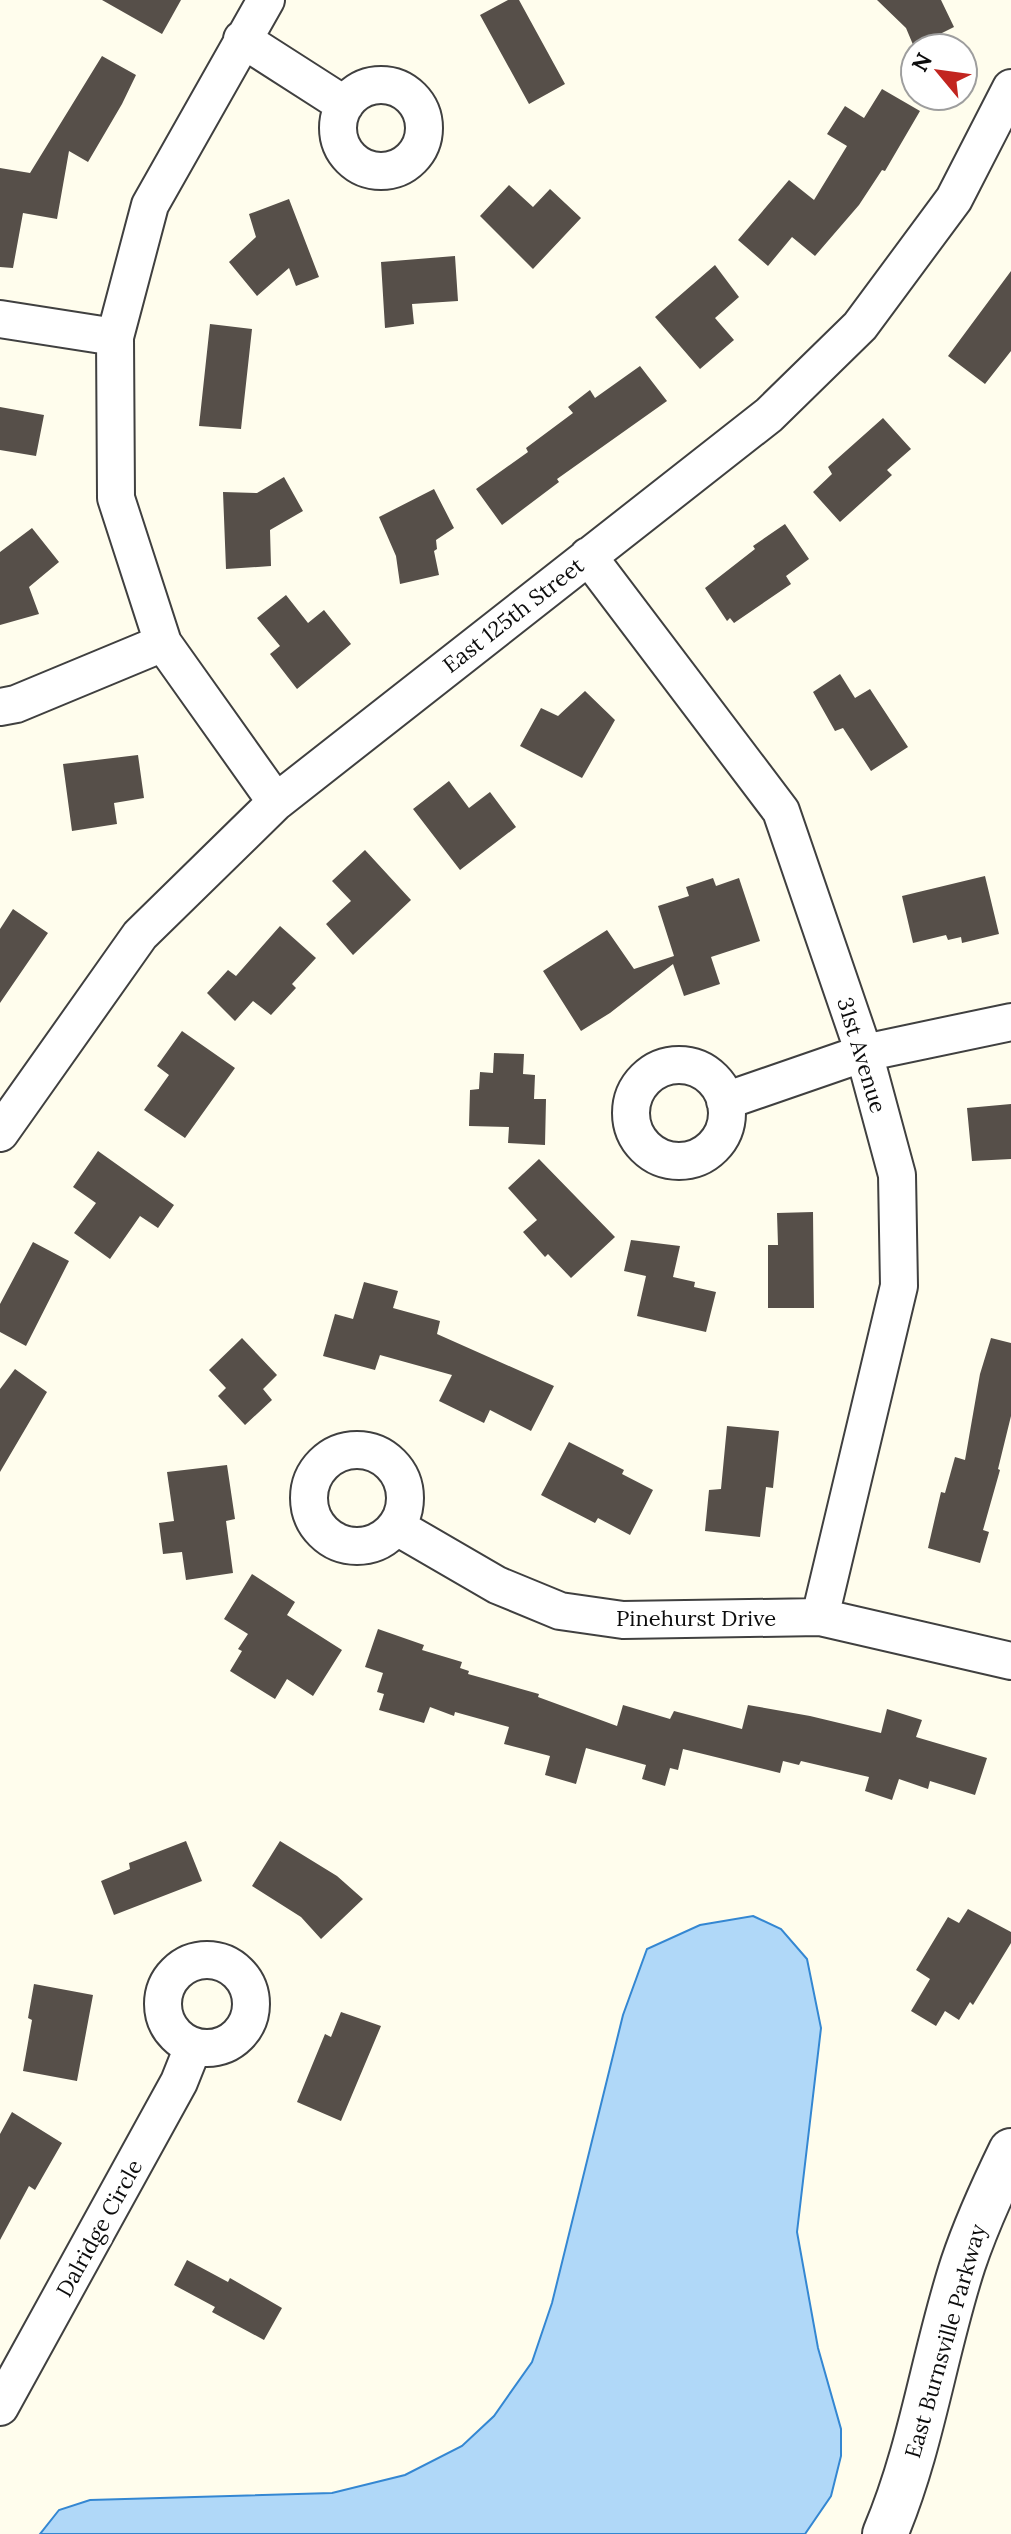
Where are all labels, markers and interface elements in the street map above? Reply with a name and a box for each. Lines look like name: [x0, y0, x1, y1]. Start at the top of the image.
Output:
north arrow: [899, 32, 979, 112]
text: N: [905, 48, 938, 77]
street label: East 125th Street: [437, 551, 589, 679]
street label: 31st Avenue: [831, 994, 893, 1116]
street label: Pinehurst Drive: [616, 1604, 776, 1632]
street label: Dalridge Circle: [50, 2154, 148, 2302]
street label: East Burnsville Parkway: [898, 2220, 992, 2461]

